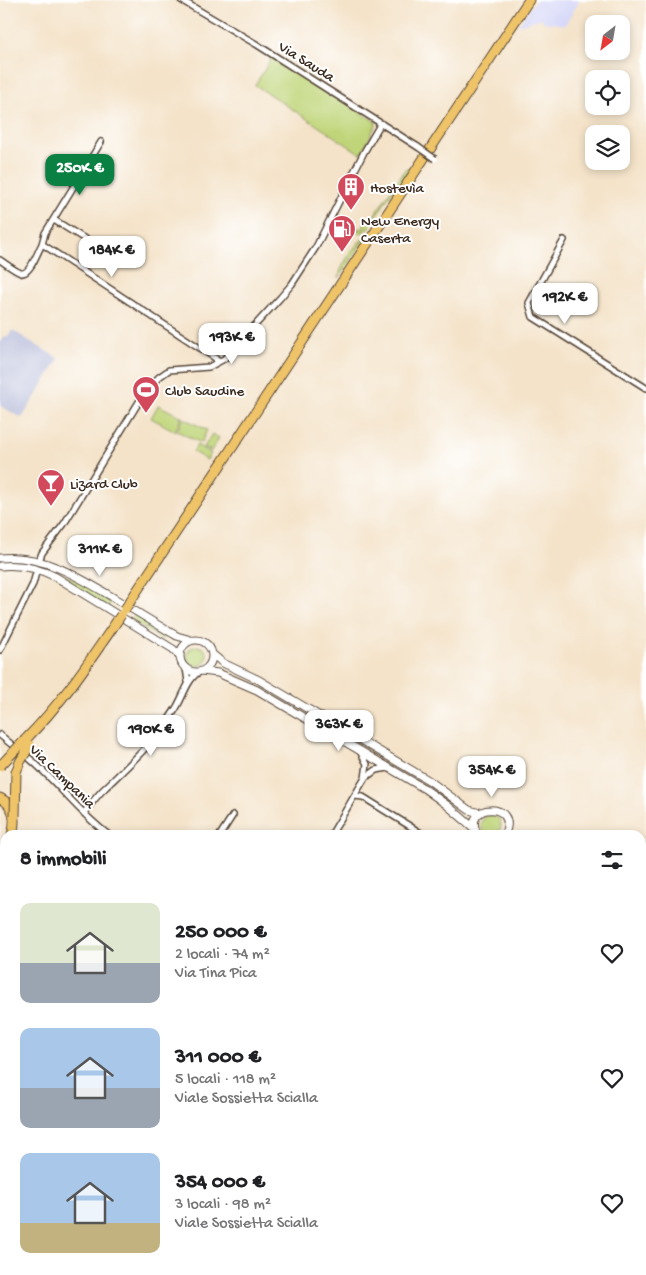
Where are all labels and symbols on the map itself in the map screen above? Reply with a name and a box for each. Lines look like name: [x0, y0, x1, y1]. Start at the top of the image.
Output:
north arrow: [585, 15, 630, 60]
street label: Via Sauda: [274, 38, 338, 87]
pin: 250K €: [39, 154, 121, 196]
building icon: Hostevìa: [336, 172, 366, 211]
place label: Hostevìa: [370, 180, 425, 198]
place label: New Energy Caserta: [361, 213, 440, 248]
fuel station icon: New Energy Caserta: [327, 214, 357, 253]
pin: 184K €: [71, 236, 153, 278]
pin: 192K €: [524, 282, 606, 325]
pin: 193K €: [191, 322, 273, 365]
sports icon: Club Saudine: [131, 375, 161, 414]
place label: Club Saudine: [165, 383, 244, 401]
bar icon: Lizard Club: [36, 468, 66, 507]
place label: Lizard Club: [70, 476, 138, 494]
pin: 311K €: [59, 534, 141, 577]
pin: 363K €: [298, 710, 380, 752]
pin: 190K €: [110, 714, 192, 757]
street label: Via Campania: [24, 741, 99, 814]
pin: 354K €: [451, 756, 533, 798]

